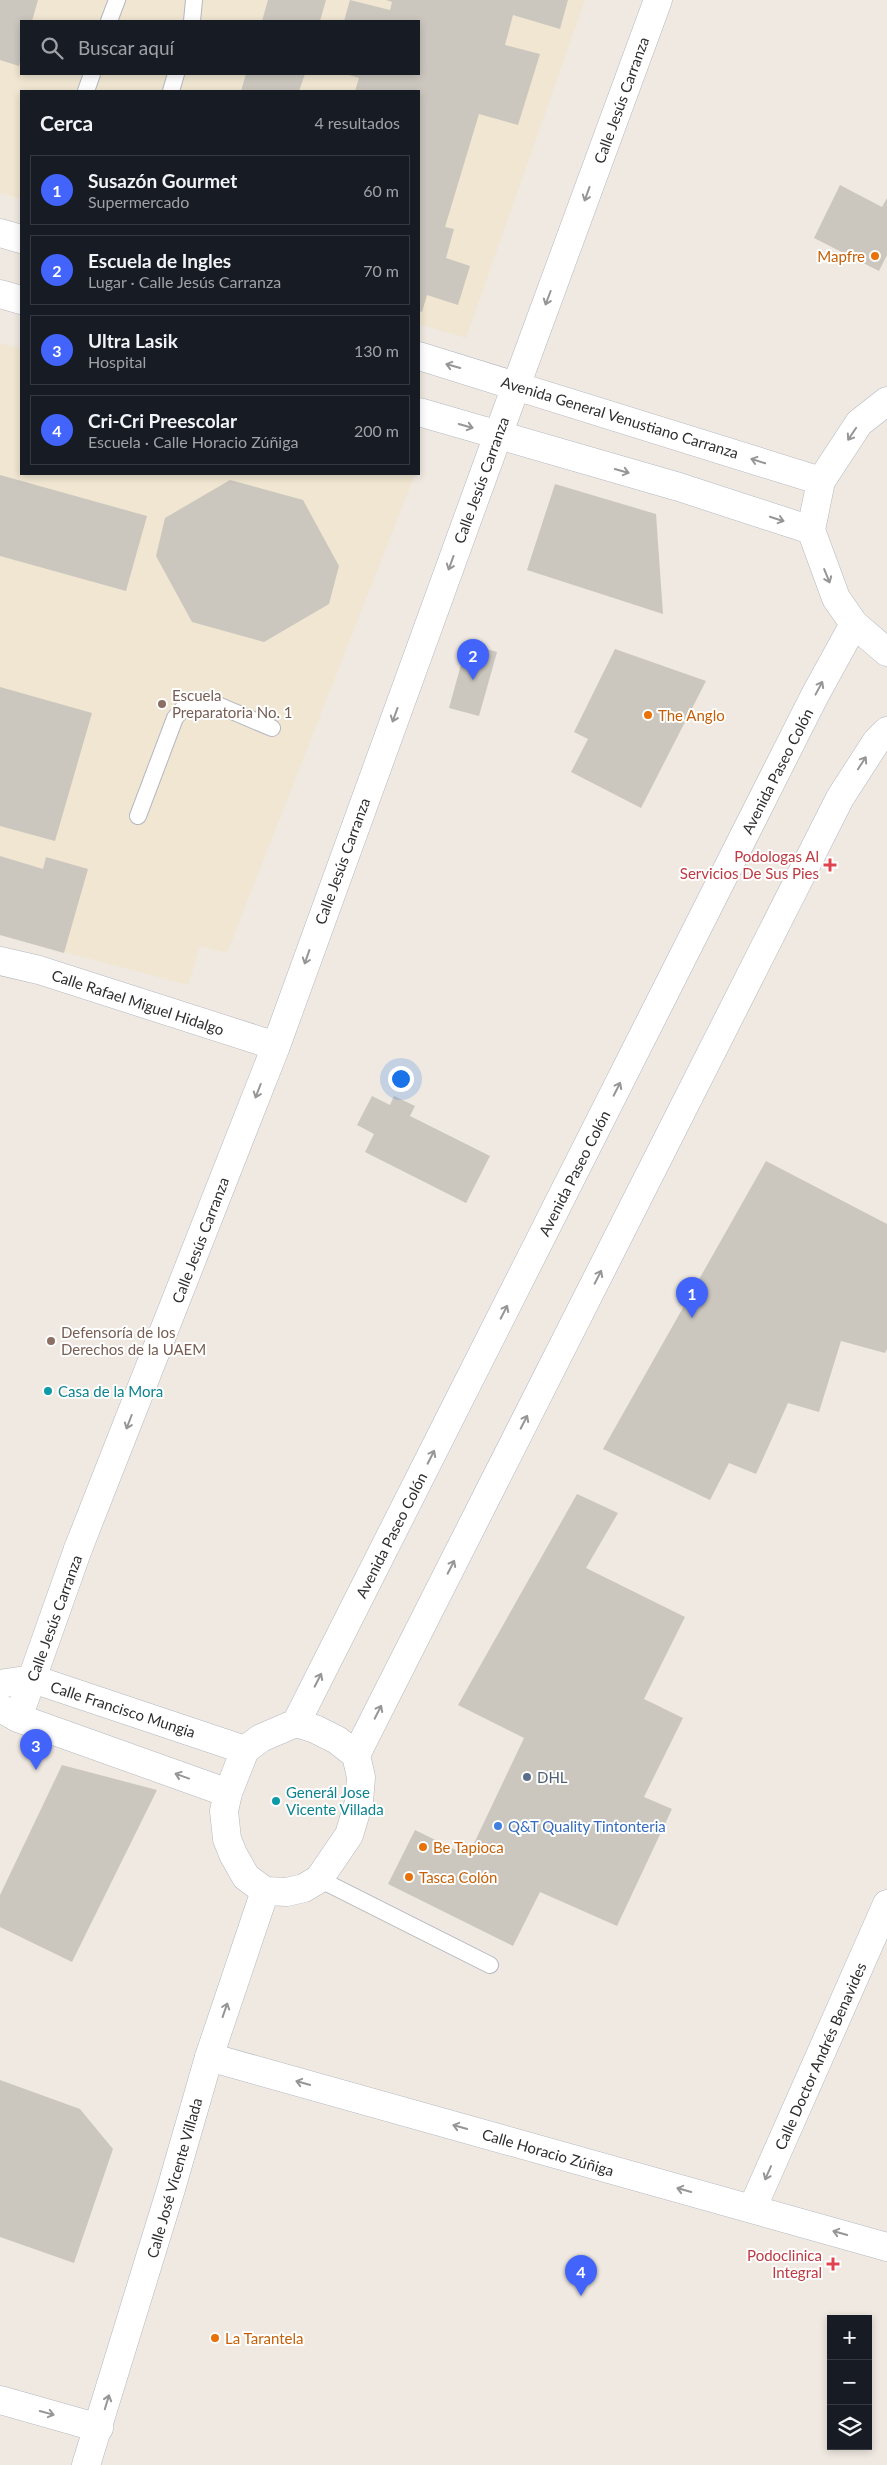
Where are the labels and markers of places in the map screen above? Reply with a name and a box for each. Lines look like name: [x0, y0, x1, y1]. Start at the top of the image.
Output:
place label: Mapfre: [817, 247, 865, 265]
marker: Mapfre: [869, 250, 881, 262]
pin: 2: [457, 639, 489, 680]
place label: Escuela Preparatoria No. 1: [172, 686, 293, 721]
marker: Escuela Preparatoria No. 1: [156, 698, 168, 710]
place label: The Anglo: [658, 706, 725, 724]
marker: The Anglo: [642, 709, 654, 721]
place label: Podologas Al Servicios De Sus Pies: [680, 847, 819, 882]
marker: Podologas Al Servicios De Sus Pies: [823, 858, 837, 872]
pin: 1: [676, 1277, 708, 1318]
place label: Defensoría de los Derechos de la UAEM: [61, 1323, 206, 1358]
marker: Defensoría de los Derechos de la UAEM: [45, 1335, 57, 1347]
place label: Casa de la Mora: [58, 1382, 163, 1400]
marker: Casa de la Mora: [42, 1385, 54, 1397]
pin: 3: [20, 1729, 52, 1770]
place label: DHL: [537, 1768, 568, 1786]
marker: DHL: [521, 1771, 533, 1783]
place label: Generál Jose Vicente Villada: [286, 1783, 384, 1818]
marker: Generál Jose Vicente Villada: [270, 1795, 282, 1807]
place label: Q&T Quality Tintonteria: [508, 1817, 666, 1835]
marker: Q&T Quality Tintonteria: [492, 1820, 504, 1832]
place label: Be Tapioca: [433, 1838, 504, 1856]
marker: Be Tapioca: [417, 1841, 429, 1853]
place label: Tasca Colón: [419, 1868, 497, 1886]
marker: Tasca Colón: [403, 1871, 415, 1883]
place label: Podoclinica Integral: [747, 2246, 822, 2281]
pin: 4: [565, 2255, 597, 2296]
marker: Podoclinica Integral: [826, 2257, 840, 2271]
place label: La Tarantela: [225, 2329, 303, 2347]
marker: La Tarantela: [209, 2332, 221, 2344]

